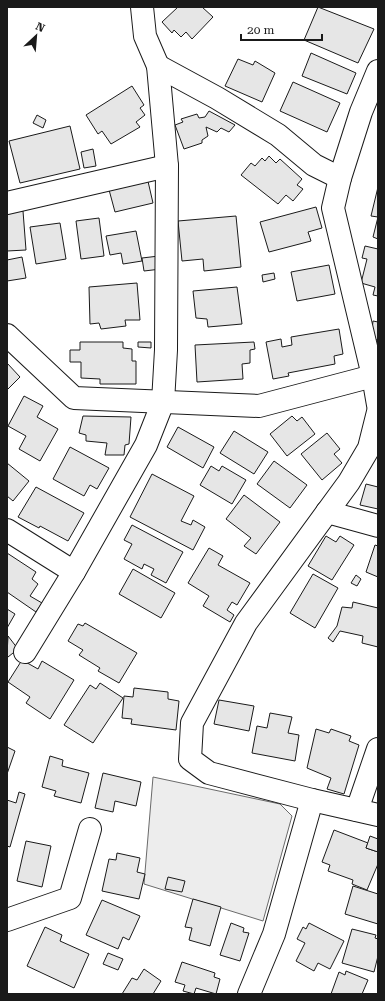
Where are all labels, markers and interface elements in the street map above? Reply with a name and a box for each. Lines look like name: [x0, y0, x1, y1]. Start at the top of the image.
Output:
north arrow: [16, 16, 56, 56]
scale bar: [241, 16, 322, 42]
text: N: [34, 20, 47, 35]
text: 20 m: [247, 23, 274, 37]

